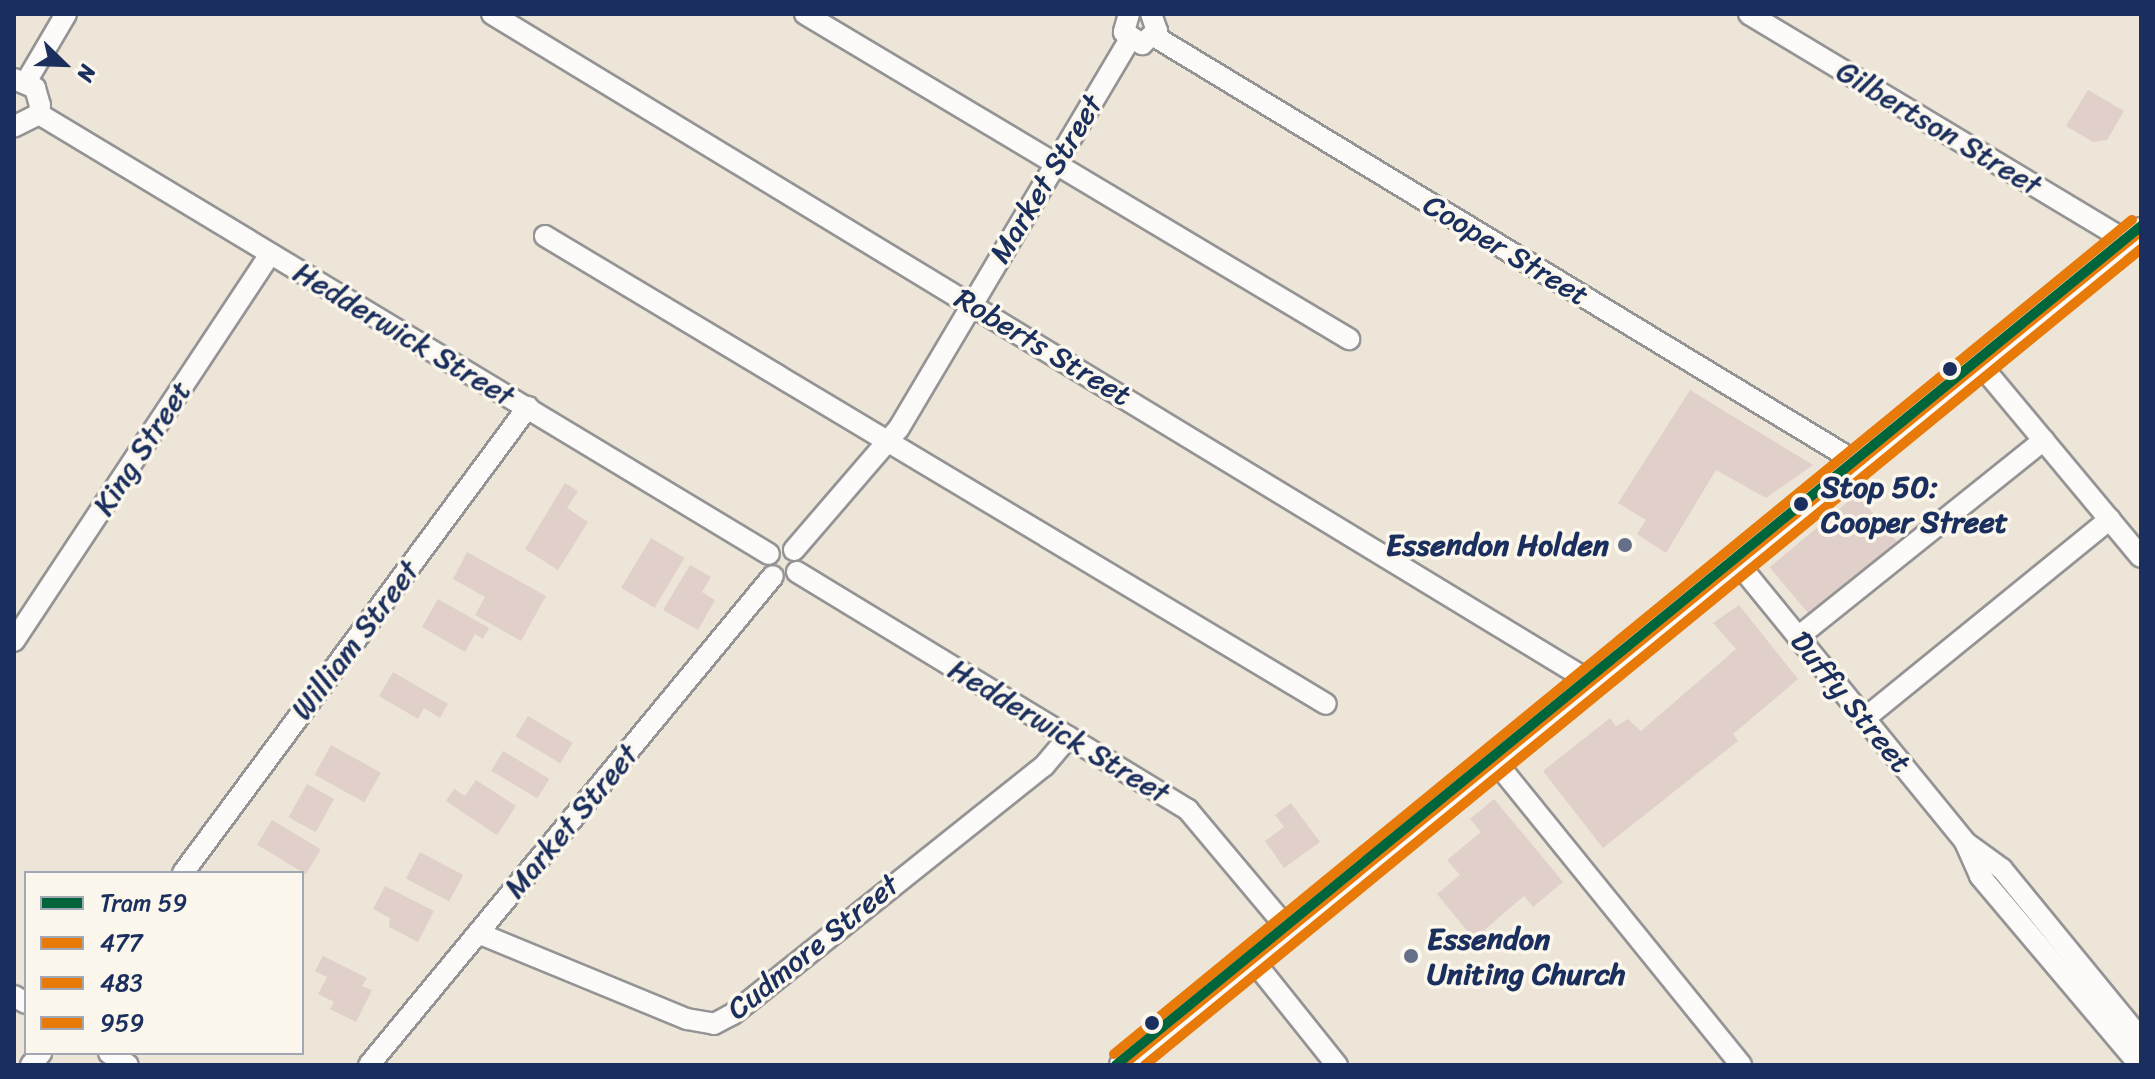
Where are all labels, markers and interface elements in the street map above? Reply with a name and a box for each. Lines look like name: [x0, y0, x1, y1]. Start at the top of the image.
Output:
north arrow: [24, 24, 104, 104]
street label: Gilbertson Street: [1830, 53, 2048, 203]
text: N: [66, 59, 107, 88]
street label: Market Street: [982, 88, 1110, 270]
street label: Cooper Street: [1417, 186, 1595, 314]
street label: Hedderwick Street: [287, 254, 521, 414]
street label: Roberts Street: [949, 280, 1137, 414]
unlabelled marker: [1942, 361, 1958, 377]
street label: King Street: [85, 374, 199, 522]
place label: Stop 50: Cooper Street: [1821, 469, 2008, 540]
marker: Stop 50: Cooper Street: [1788, 491, 1814, 517]
place label: Essendon Holden: [1385, 527, 1609, 563]
marker: Essendon Holden: [1616, 536, 1634, 554]
street label: William Street: [283, 553, 427, 727]
street label: Duffy Street: [1783, 624, 1919, 780]
street label: Hedderwick Street: [942, 651, 1176, 811]
street label: Market Street: [496, 737, 646, 905]
street label: Cudmore Street: [720, 867, 906, 1027]
legend: [24, 871, 304, 1055]
text: Tram 59: [100, 882, 187, 924]
place label: Essendon Uniting Church: [1427, 921, 1625, 992]
text: 477: [100, 922, 142, 964]
marker: Essendon Uniting Church: [1402, 947, 1420, 965]
text: 483: [100, 962, 143, 1004]
text: 959: [100, 1002, 144, 1044]
unlabelled marker: [1144, 1015, 1160, 1031]

